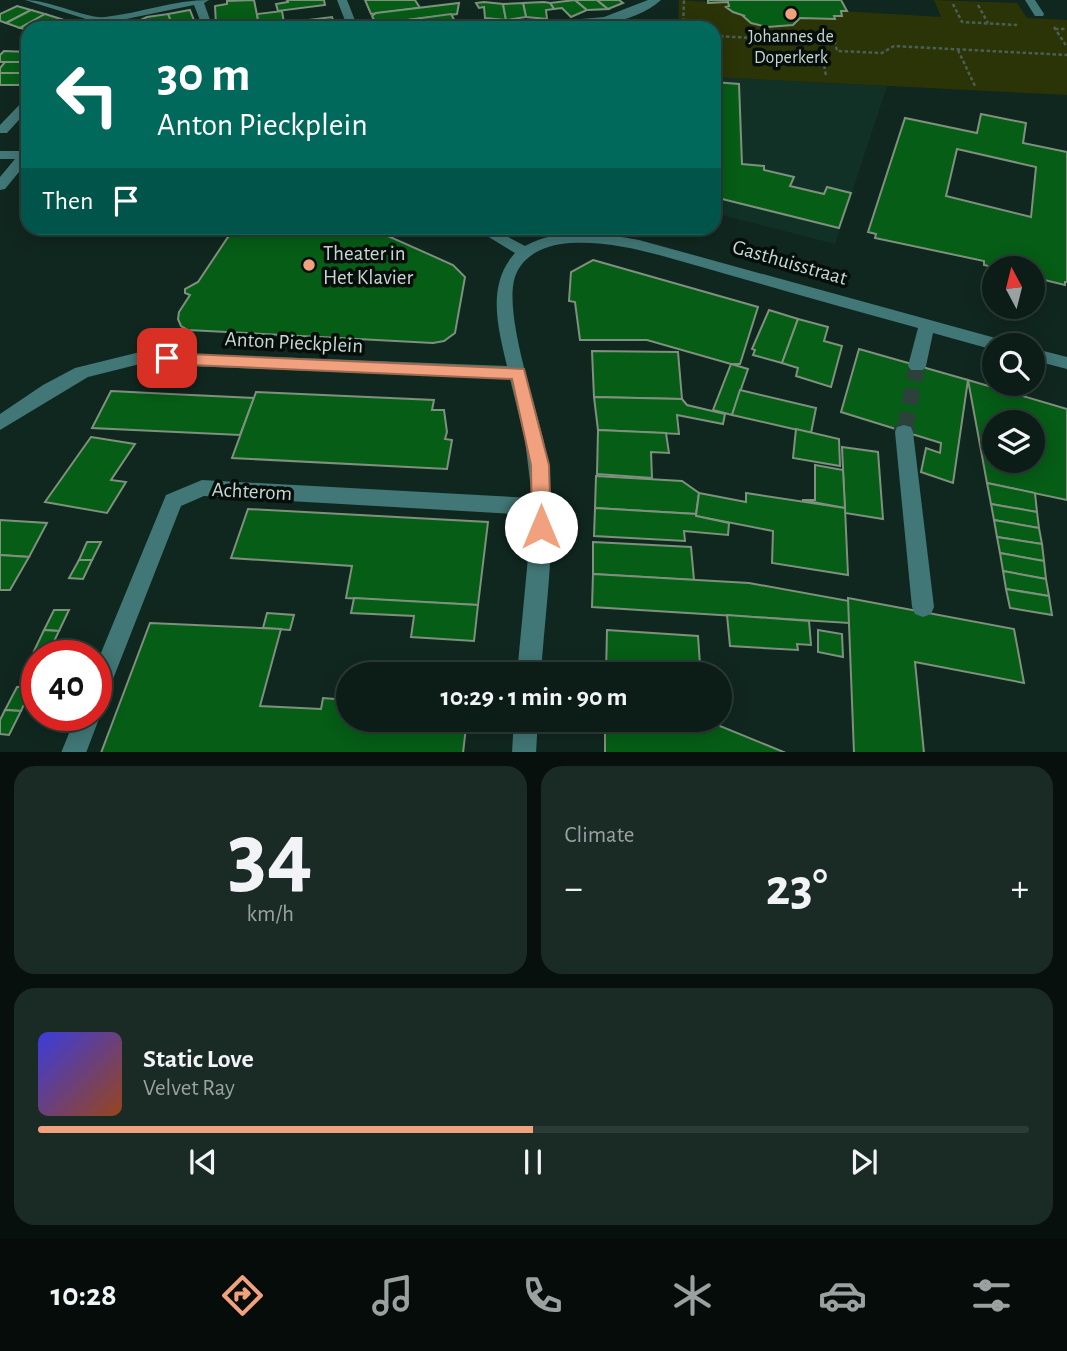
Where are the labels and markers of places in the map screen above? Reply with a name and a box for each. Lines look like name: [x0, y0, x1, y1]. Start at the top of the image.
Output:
marker: Johannes de Doperkerk: [783, 6, 799, 22]
place label: Johannes de Doperkerk: [748, 28, 834, 67]
place label: Theater in Het Klavier: [323, 243, 414, 288]
marker: Theater in Het Klavier: [301, 257, 317, 273]
pin: [137, 328, 197, 388]

